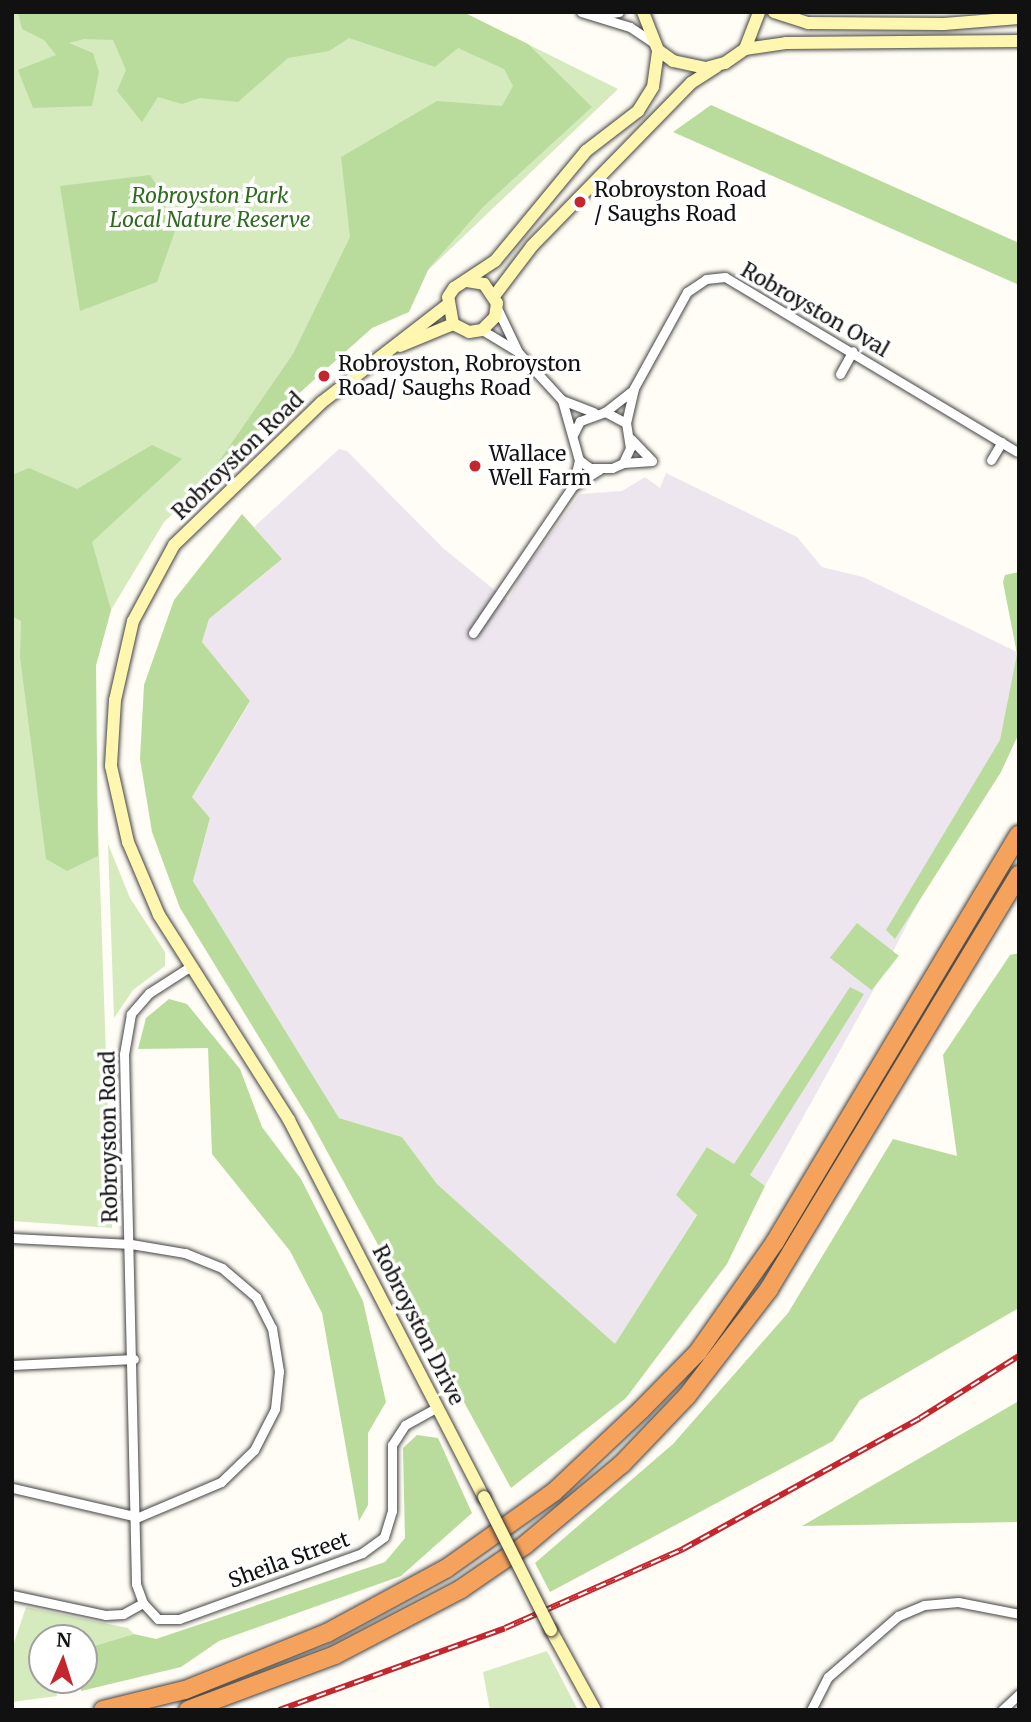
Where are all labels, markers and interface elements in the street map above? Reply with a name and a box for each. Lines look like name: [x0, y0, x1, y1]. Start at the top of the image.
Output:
place label: Robroyston Road / Saughs Road: [594, 177, 766, 227]
park label: Robroyston Park Local Nature Reserve: [110, 183, 310, 233]
marker: Robroyston Road / Saughs Road: [572, 194, 588, 210]
street label: Robroyston Oval: [736, 257, 894, 363]
place label: Robroyston, Robroyston Road/ Saughs Road: [338, 351, 581, 401]
marker: Robroyston, Robroyston Road/ Saughs Road: [316, 368, 332, 384]
street label: Robroyston Road: [167, 387, 309, 525]
place label: Wallace Well Farm: [489, 441, 591, 491]
marker: Wallace Well Farm: [467, 458, 483, 474]
street label: Robroyston Road: [95, 1051, 123, 1223]
street label: Robroyston Drive: [367, 1241, 469, 1409]
street label: Sheila Street: [225, 1526, 353, 1594]
north arrow: [28, 1624, 98, 1694]
text: N: [56, 1628, 72, 1652]

